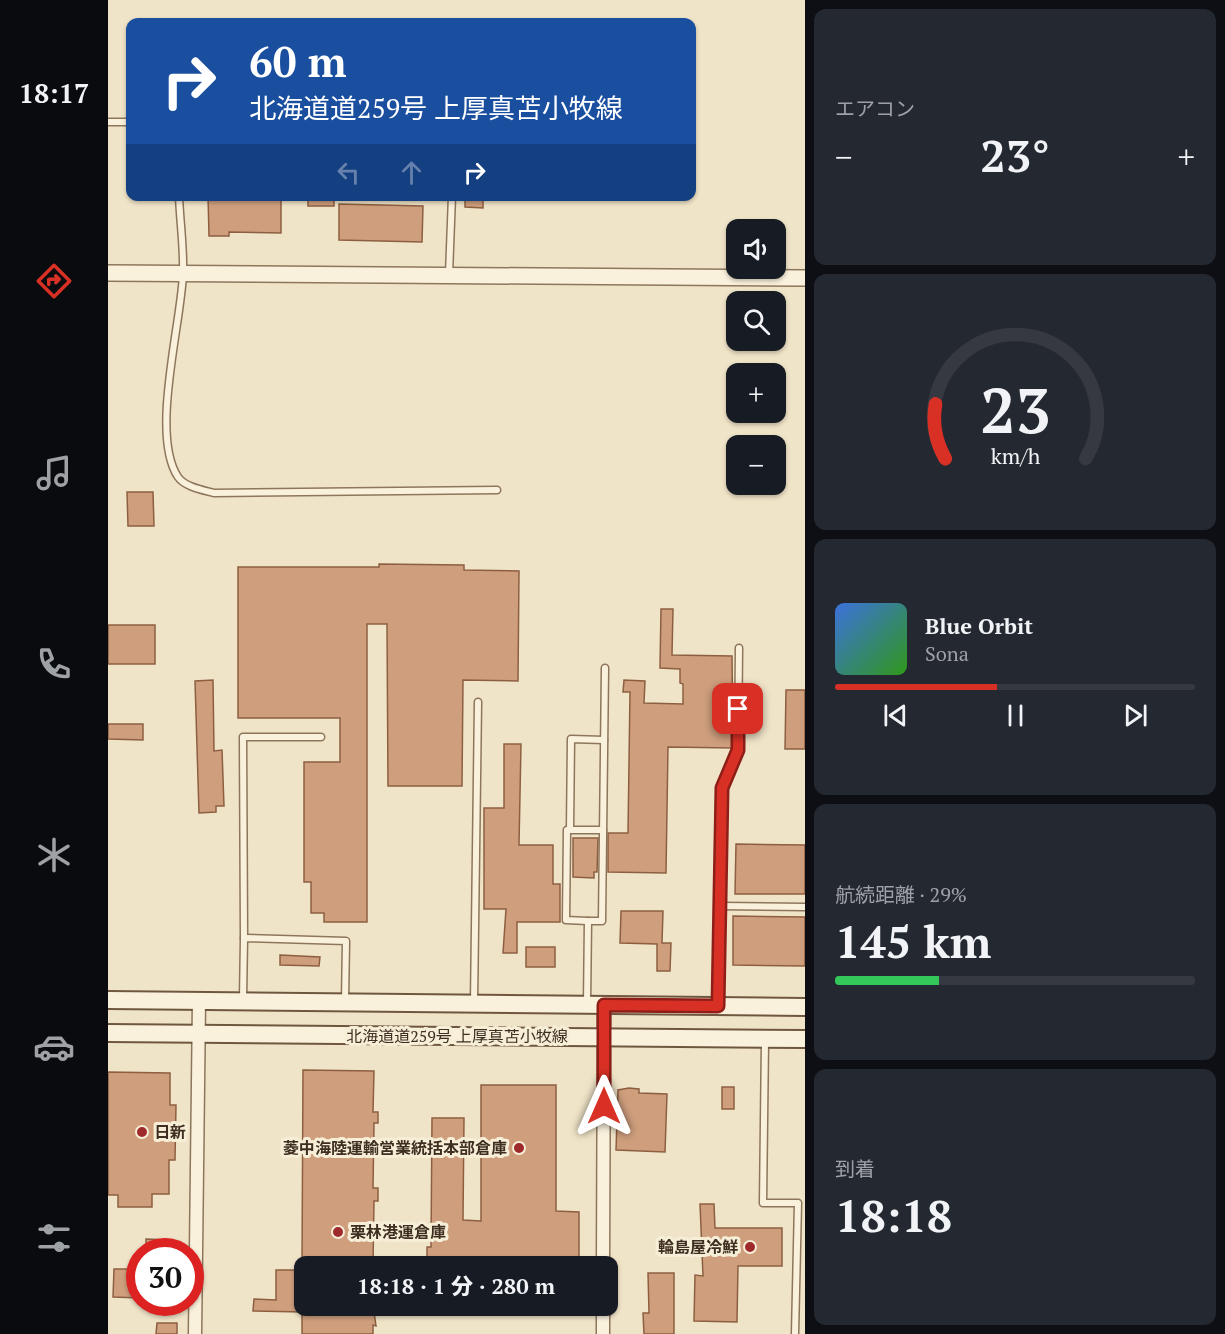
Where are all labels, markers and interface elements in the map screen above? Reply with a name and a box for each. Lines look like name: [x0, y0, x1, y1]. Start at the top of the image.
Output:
text: 60 m: [249, 33, 347, 89]
icon: right: [150, 42, 228, 120]
text: 18:17: [19, 75, 89, 111]
text: 北海道道259号 上厚真苫小牧線: [249, 90, 623, 126]
text: エアコン: [835, 95, 915, 122]
text: 23°: [980, 125, 1050, 185]
text: −: [835, 135, 853, 178]
text: +: [1177, 135, 1195, 178]
icon: left: [332, 156, 365, 189]
icon: ahead: [395, 156, 428, 189]
icon: right: [458, 156, 491, 189]
map controls: [726, 219, 786, 495]
button: sound: [726, 219, 786, 279]
icon: directions: [33, 260, 75, 302]
button: search: [726, 291, 786, 351]
button: +: [726, 363, 786, 423]
text: 23: [980, 368, 1050, 451]
button: −: [726, 435, 786, 495]
text: km/h: [990, 442, 1040, 470]
icon: music: [33, 452, 75, 494]
text: Blue Orbit: [925, 611, 1033, 640]
text: Sona: [925, 640, 969, 667]
icon: phone: [33, 643, 75, 685]
pin: [712, 683, 763, 734]
icon: arrive: [721, 692, 754, 725]
icon: previous: [879, 699, 912, 732]
icon: pause: [999, 699, 1032, 732]
icon: next: [1119, 699, 1152, 732]
icon: climate: [33, 834, 75, 876]
text: 航続距離 · 29%: [835, 881, 967, 908]
text: 145 km: [835, 911, 991, 971]
street label: 北海道道259号 上厚真苫小牧線: [346, 1025, 568, 1047]
icon: car: [33, 1026, 75, 1068]
position arrow: [572, 1074, 636, 1138]
place label: 日新: [154, 1121, 186, 1143]
marker: 日新: [135, 1125, 149, 1139]
place label: 菱中海陸運輸営業統括本部倉庫: [283, 1137, 507, 1159]
marker: 菱中海陸運輸営業統括本部倉庫: [512, 1141, 526, 1155]
text: 到着: [835, 1155, 875, 1182]
text: 18:18: [835, 1185, 952, 1245]
icon: filters: [33, 1217, 75, 1259]
place label: 栗林港運倉庫: [350, 1221, 446, 1243]
marker: 栗林港運倉庫: [331, 1225, 345, 1239]
place label: 輪島屋冷鮮: [658, 1236, 738, 1258]
speed limit sign: 30: [126, 1238, 204, 1316]
marker: 輪島屋冷鮮: [743, 1240, 757, 1254]
text: 18:18 · 1 分 · 280 m: [357, 1271, 555, 1300]

